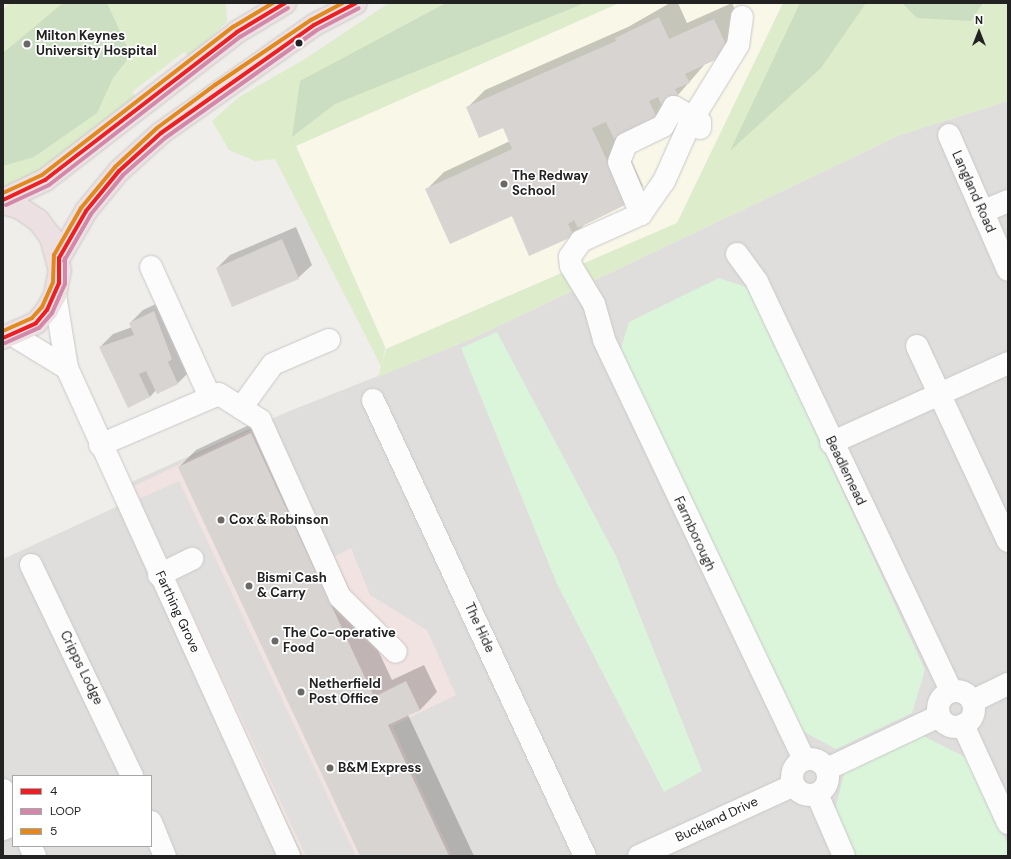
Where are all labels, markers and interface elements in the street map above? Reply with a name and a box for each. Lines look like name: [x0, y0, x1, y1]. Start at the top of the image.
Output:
north arrow: [959, 12, 999, 52]
text: N: [975, 13, 983, 27]
place label: Milton Keynes University Hospital: [36, 29, 157, 60]
marker: Milton Keynes University Hospital: [21, 38, 33, 50]
unlabelled marker: [294, 38, 304, 48]
street label: Langland Road: [948, 149, 998, 235]
place label: The Redway School: [512, 169, 588, 200]
marker: The Redway School: [499, 179, 509, 189]
street label: Beadlemead: [822, 434, 868, 508]
street label: Farmborough: [670, 494, 718, 574]
place label: Cox & Robinson: [229, 512, 329, 528]
marker: Cox & Robinson: [216, 515, 226, 525]
street label: Farthing Grove: [151, 569, 203, 655]
place label: Bismi Cash & Carry: [257, 571, 327, 602]
marker: Bismi Cash & Carry: [244, 581, 254, 591]
street label: The Hide: [461, 601, 497, 655]
place label: The Co-operative Food: [283, 626, 396, 657]
street label: Cripps Lodge: [56, 628, 106, 708]
marker: The Co-operative Food: [270, 636, 280, 646]
place label: Netherfield Post Office: [309, 677, 381, 708]
marker: Netherfield Post Office: [296, 687, 306, 697]
place label: B&M Express: [338, 760, 421, 776]
marker: B&M Express: [325, 763, 335, 773]
legend: [12, 775, 152, 847]
text: 4: [50, 783, 57, 799]
street label: Buckland Drive: [673, 794, 761, 846]
text: LOOP: [50, 803, 81, 819]
text: 5: [50, 823, 57, 839]

